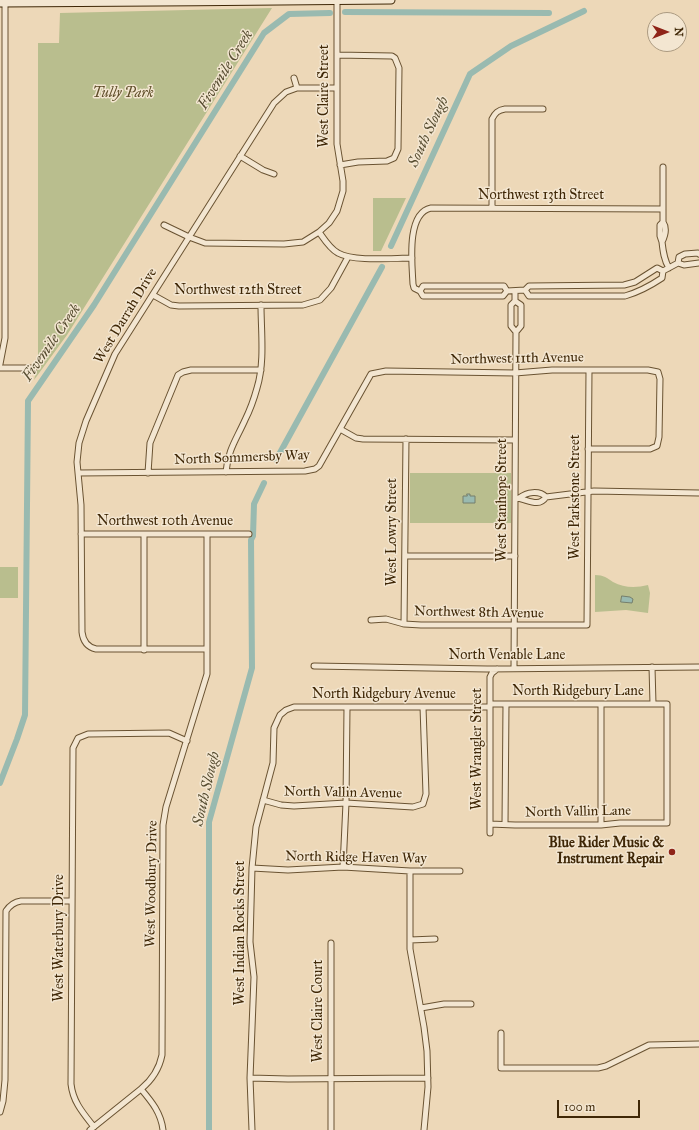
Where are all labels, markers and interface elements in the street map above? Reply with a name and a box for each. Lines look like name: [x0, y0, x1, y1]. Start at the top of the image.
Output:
north arrow: [647, 12, 687, 52]
water label: Fivemile Creek: [194, 27, 258, 113]
text: N: [672, 27, 685, 37]
street label: West Claire Street: [317, 44, 333, 148]
park label: Tully Park: [92, 86, 154, 102]
water label: South Slough: [405, 94, 453, 170]
street label: Northwest 13th Street: [478, 188, 604, 204]
street label: West Darrah Drive: [91, 265, 161, 367]
street label: Northwest 12th Street: [174, 283, 302, 299]
water label: Fivemile Creek: [19, 301, 85, 385]
street label: Northwest 11th Avenue: [450, 349, 584, 369]
street label: West Parkstone Street: [568, 434, 584, 560]
street label: West Stanhope Street: [495, 438, 511, 562]
street label: North Sommersby Way: [174, 447, 310, 469]
street label: West Lowry Street: [385, 478, 401, 586]
street label: Northwest 10th Avenue: [97, 514, 233, 530]
street label: Northwest 8th Avenue: [414, 603, 544, 623]
street label: North Venable Lane: [449, 648, 565, 664]
street label: North Ridgebury Lane: [512, 684, 644, 700]
street label: North Ridgebury Avenue: [312, 687, 456, 703]
street label: West Wrangler Street: [470, 688, 486, 810]
water label: South Slough: [190, 750, 224, 828]
street label: North Vallin Avenue: [284, 784, 402, 802]
street label: North Vallin Lane: [525, 803, 631, 821]
street label: West Woodbury Drive: [142, 820, 162, 948]
place label: Blue Rider Music & Instrument Repair: [549, 836, 664, 868]
marker: Blue Rider Music & Instrument Repair: [667, 847, 677, 857]
street label: North Ridge Haven Way: [285, 848, 427, 868]
street label: West Indian Rocks Street: [233, 861, 249, 1005]
street label: West Waterbury Drive: [52, 874, 68, 1002]
street label: West Claire Court: [311, 959, 327, 1063]
scale bar: [559, 1092, 642, 1118]
text: 100 m: [564, 1100, 595, 1114]

